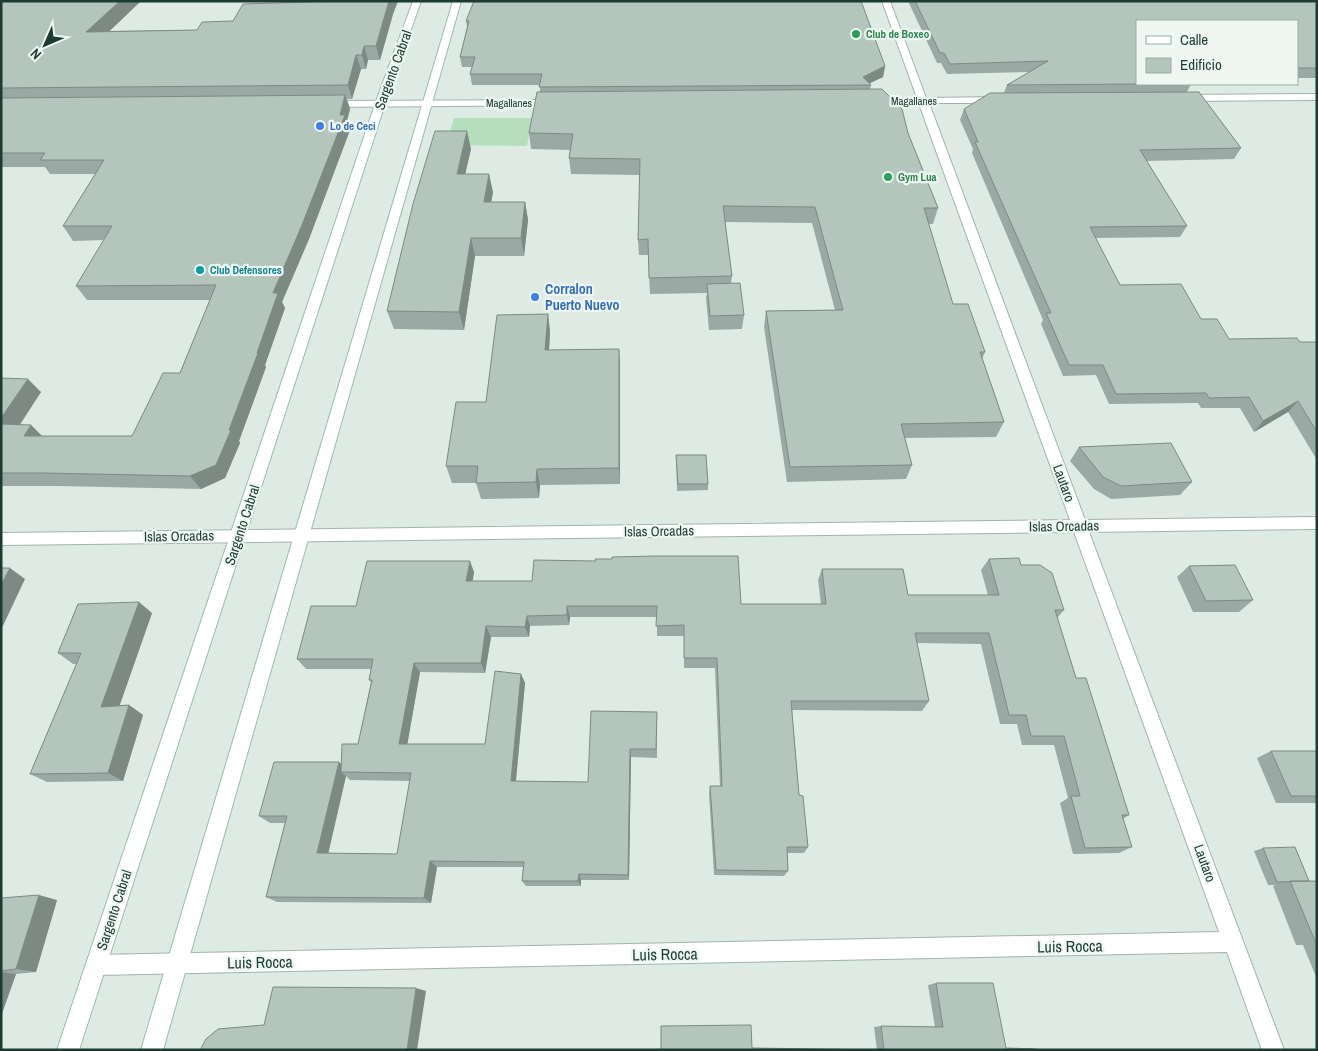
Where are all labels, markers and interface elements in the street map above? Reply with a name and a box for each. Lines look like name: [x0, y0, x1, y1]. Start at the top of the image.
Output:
north arrow: [20, 20, 70, 70]
legend: [1136, 20, 1298, 85]
place label: Club de Boxeo: [866, 27, 930, 41]
street label: Sargento Cabral: [370, 28, 416, 112]
marker: Club de Boxeo: [850, 28, 862, 40]
text: Calle: [1180, 29, 1208, 50]
text: N: [27, 45, 45, 63]
text: Edificio: [1180, 54, 1222, 75]
street label: Magallanes: [891, 94, 938, 108]
street label: Magallanes: [486, 96, 533, 110]
place label: Lo de Ceci: [330, 119, 376, 133]
marker: Lo de Ceci: [314, 120, 326, 132]
place label: Gym Lua: [898, 170, 937, 184]
marker: Gym Lua: [882, 171, 894, 183]
place label: Club Defensores: [210, 263, 282, 277]
marker: Club Defensores: [194, 264, 206, 276]
place label: Corralon Puerto Nuevo: [545, 280, 620, 314]
marker: Corralon Puerto Nuevo: [529, 291, 541, 303]
street label: Lautaro: [1049, 462, 1079, 504]
street label: Sargento Cabral: [221, 482, 263, 568]
street label: Islas Orcadas: [1029, 516, 1099, 536]
street label: Islas Orcadas: [624, 521, 694, 541]
street label: Islas Orcadas: [144, 526, 214, 546]
street label: Lautaro: [1190, 842, 1220, 884]
street label: Sargento Cabral: [93, 867, 135, 953]
street label: Luis Rocca: [1037, 934, 1104, 958]
street label: Luis Rocca: [632, 942, 699, 966]
street label: Luis Rocca: [227, 950, 294, 974]

